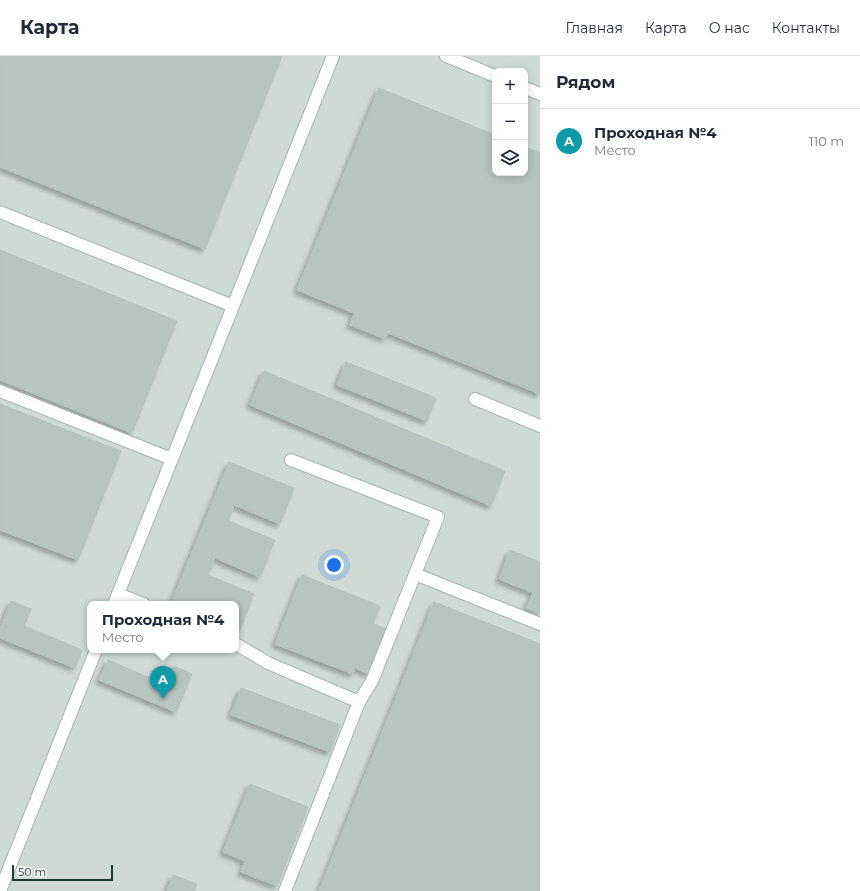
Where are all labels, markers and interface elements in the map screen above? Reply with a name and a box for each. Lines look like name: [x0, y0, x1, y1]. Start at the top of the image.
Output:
text: Карта: [20, 16, 80, 39]
text: Главная: [565, 19, 623, 37]
text: Карта: [645, 19, 687, 37]
text: О нас: [709, 19, 750, 37]
text: Контакты: [772, 19, 840, 37]
map controls: [492, 68, 528, 176]
button: +: [492, 68, 528, 104]
text: Рядом: [556, 72, 615, 92]
button: −: [492, 104, 528, 140]
text: Проходная №4: [594, 123, 717, 142]
text: A: [564, 133, 574, 149]
text: 110 m: [809, 133, 844, 149]
button: layers: [492, 140, 528, 176]
text: Место: [594, 142, 636, 158]
your location: [324, 555, 344, 575]
popup: [87, 601, 239, 653]
text: Проходная №4: [102, 610, 224, 629]
text: Место: [102, 629, 144, 645]
pin: A: [150, 666, 176, 699]
scale bar: [12, 863, 113, 882]
text: 50 m: [18, 865, 46, 879]

